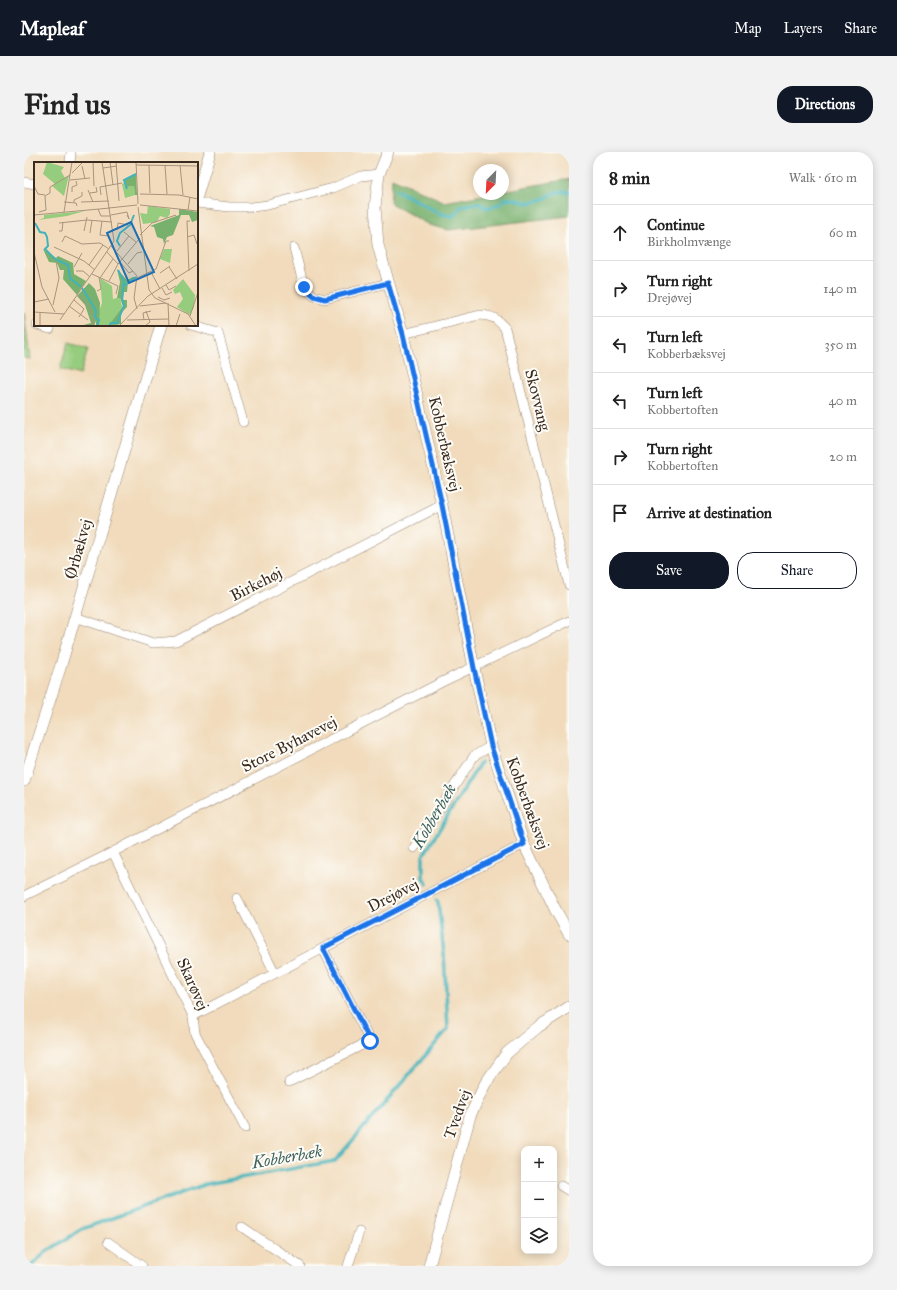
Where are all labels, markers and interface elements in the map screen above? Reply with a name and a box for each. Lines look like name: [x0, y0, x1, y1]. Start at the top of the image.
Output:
text: Mapleaf: [20, 17, 84, 40]
text: Map: [734, 20, 762, 37]
text: Layers: [784, 20, 822, 37]
text: Share: [844, 20, 877, 37]
button: Directions: [777, 86, 873, 123]
text: Find us: [24, 87, 110, 122]
inset map: [34, 162, 198, 326]
north arrow: [473, 164, 509, 200]
text: 8 min: [609, 168, 650, 189]
text: Walk · 610 m: [789, 170, 857, 186]
text: Continue: [647, 216, 705, 234]
icon: ahead: [609, 222, 631, 244]
text: 60 m: [829, 225, 857, 241]
text: Birkholmvænge: [647, 234, 731, 250]
text: Turn right: [647, 272, 712, 290]
route end: [295, 278, 313, 296]
icon: right: [609, 278, 631, 300]
text: 140 m: [823, 281, 857, 297]
text: Drejøvej: [647, 290, 692, 306]
text: Turn left: [647, 328, 703, 346]
icon: left: [609, 334, 631, 356]
text: 350 m: [824, 337, 857, 353]
text: Kobberbæksvej: [647, 346, 726, 362]
street label: Skovvang: [520, 367, 555, 434]
text: Turn left: [647, 384, 703, 402]
icon: left: [609, 390, 631, 412]
text: 40 m: [828, 393, 857, 409]
street label: Kobberbæksvej: [425, 395, 465, 493]
text: Kobbertoften: [647, 402, 718, 418]
text: Turn right: [647, 440, 712, 458]
icon: right: [609, 446, 631, 468]
text: 20 m: [829, 449, 857, 465]
text: Kobbertoften: [647, 458, 718, 474]
icon: arrive: [609, 502, 631, 524]
text: Arrive at destination: [647, 504, 772, 522]
street label: Ørbækvej: [60, 517, 96, 581]
button: Save: [609, 552, 729, 589]
button: Share: [737, 552, 857, 589]
street label: Birkehøj: [227, 563, 285, 605]
street label: Store Byhavevej: [238, 712, 340, 776]
street label: Kobberbæksvej: [502, 754, 554, 852]
water label: Kobberbæk: [407, 780, 461, 853]
street label: Drejøvej: [364, 874, 422, 916]
street label: Skarøvej: [173, 955, 213, 1013]
route start: [361, 1032, 379, 1050]
street label: Tvedvej: [439, 1087, 475, 1141]
water label: Kobberbæk: [249, 1140, 324, 1174]
map controls: [521, 1146, 557, 1254]
button: +: [521, 1146, 557, 1182]
button: −: [521, 1182, 557, 1218]
button: layers: [521, 1218, 557, 1254]

